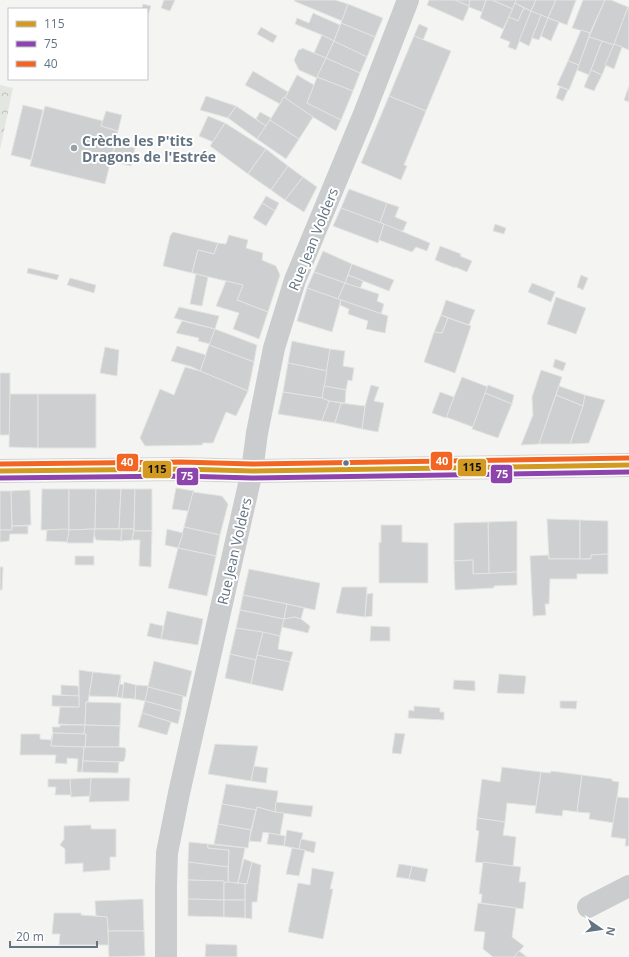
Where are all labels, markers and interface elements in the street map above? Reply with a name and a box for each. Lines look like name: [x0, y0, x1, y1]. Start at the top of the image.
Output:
legend: [8, 8, 148, 80]
text: 115: [44, 15, 65, 32]
text: 75: [44, 35, 58, 52]
text: 40: [44, 55, 58, 72]
place label: Crèche les P'tits Dragons de l'Estrée: [82, 131, 216, 166]
marker: Crèche les P'tits Dragons de l'Estrée: [69, 143, 79, 153]
street label: Rue Jean Volders: [284, 184, 342, 293]
line badge: 40: [430, 451, 453, 471]
line badge: 40: [116, 453, 139, 472]
text: 40: [436, 453, 448, 468]
text: 40: [121, 454, 133, 469]
unlabelled marker: [341, 458, 351, 468]
line badge: 115: [457, 458, 487, 477]
text: 115: [463, 459, 481, 474]
line badge: 115: [142, 460, 172, 479]
text: 115: [148, 461, 166, 476]
line badge: 75: [490, 464, 513, 484]
text: 75: [496, 466, 508, 481]
line badge: 75: [176, 467, 199, 486]
text: 75: [181, 468, 193, 483]
street label: Rue Jean Volders: [212, 495, 256, 606]
north arrow: [581, 909, 621, 949]
scale bar: [10, 923, 97, 949]
text: N: [603, 925, 620, 937]
text: 20 m: [16, 928, 44, 945]

